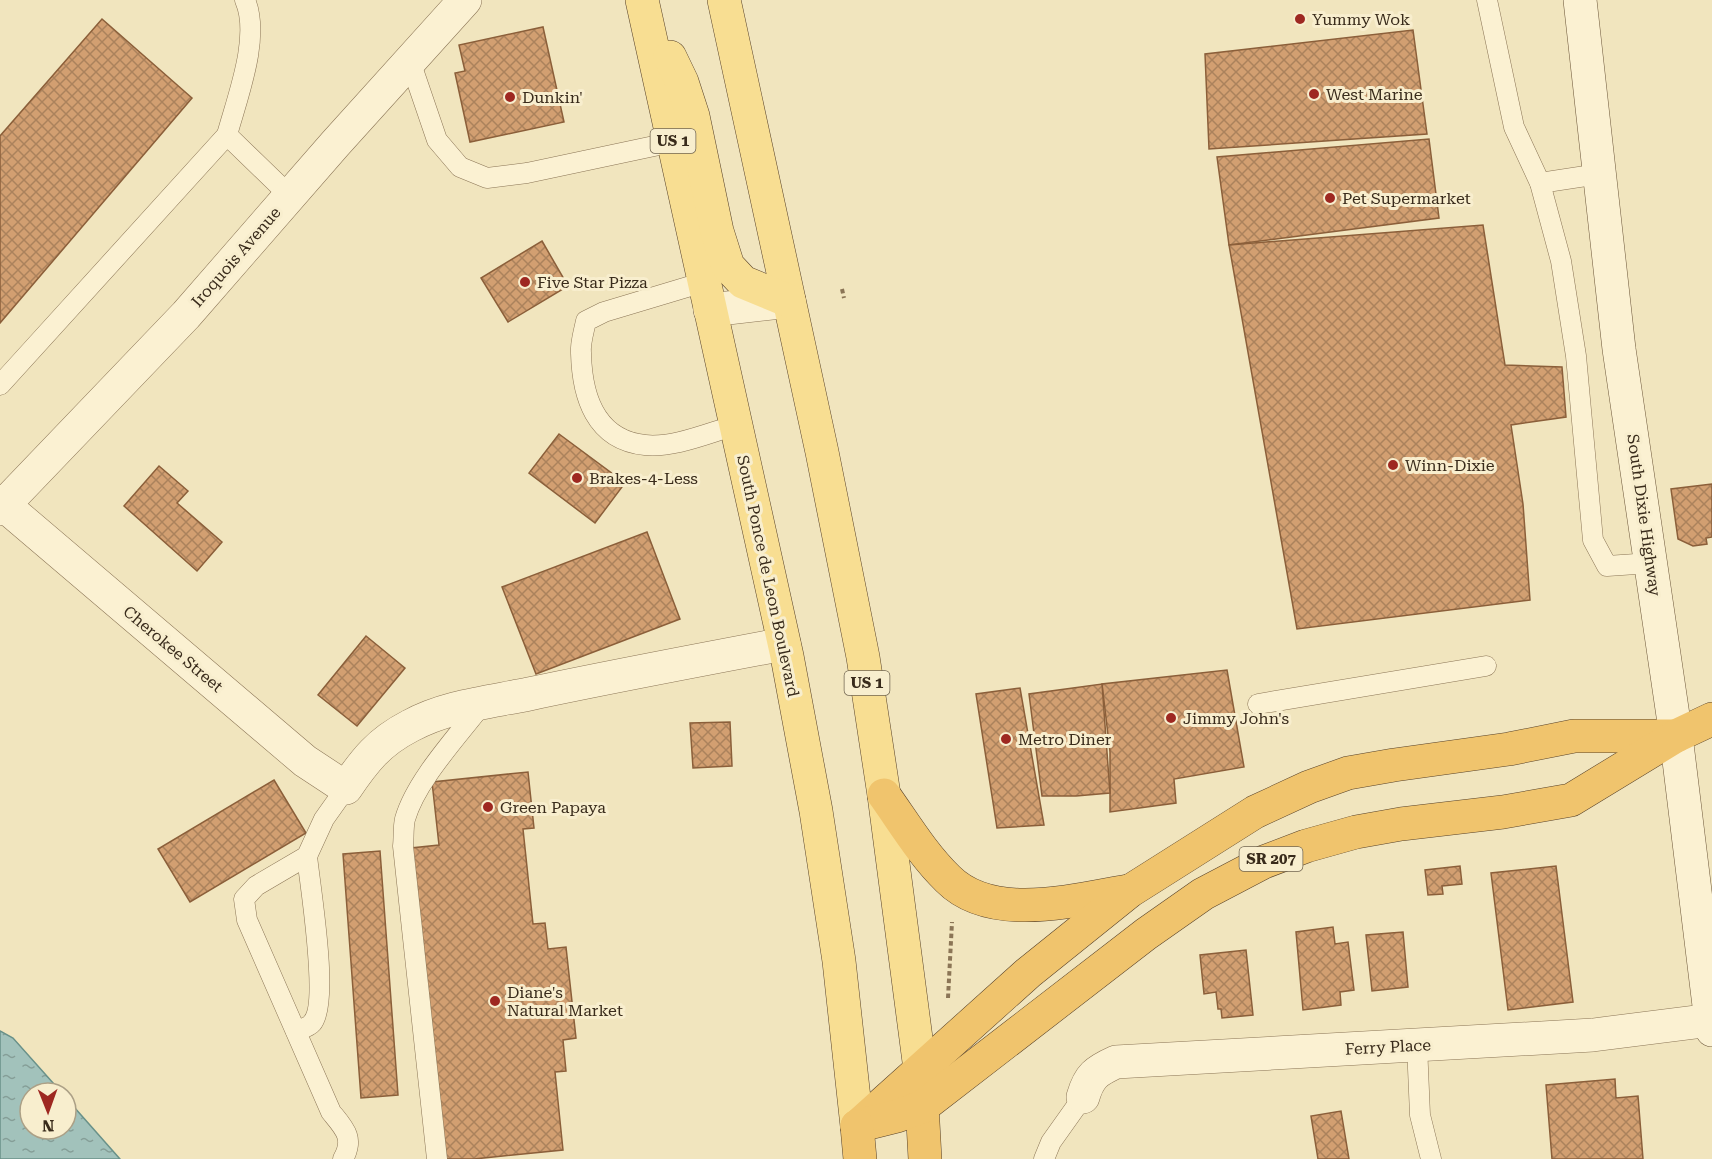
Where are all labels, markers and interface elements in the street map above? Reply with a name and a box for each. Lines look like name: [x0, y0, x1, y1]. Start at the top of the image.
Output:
place label: Yummy Wok: [1312, 10, 1410, 29]
marker: Yummy Wok: [1293, 12, 1307, 26]
place label: West Marine: [1326, 85, 1423, 104]
marker: West Marine: [1307, 87, 1321, 101]
place label: Dunkin': [522, 88, 583, 107]
marker: Dunkin': [503, 90, 517, 104]
road number: US 1: [650, 129, 696, 153]
place label: Pet Supermarket: [1342, 189, 1471, 208]
marker: Pet Supermarket: [1323, 191, 1337, 205]
street label: Iroquois Avenue: [187, 203, 285, 311]
place label: Five Star Pizza: [537, 273, 648, 292]
marker: Five Star Pizza: [518, 275, 532, 289]
street label: South Dixie Highway: [1623, 433, 1665, 598]
street label: South Ponce de Leon Boulevard: [733, 453, 803, 699]
place label: Winn-Dixie: [1405, 456, 1495, 475]
marker: Winn-Dixie: [1386, 458, 1400, 472]
place label: Brakes-4-Less: [589, 469, 698, 488]
marker: Brakes-4-Less: [570, 471, 584, 485]
street label: Cherokee Street: [119, 602, 227, 696]
road number: US 1: [844, 671, 890, 695]
place label: Jimmy John's: [1183, 709, 1289, 728]
marker: Jimmy John's: [1164, 711, 1178, 725]
place label: Metro Diner: [1018, 730, 1112, 749]
marker: Metro Diner: [999, 732, 1013, 746]
place label: Green Papaya: [500, 798, 606, 817]
marker: Green Papaya: [481, 800, 495, 814]
road number: SR 207: [1240, 847, 1302, 871]
place label: Diane's Natural Market: [507, 983, 623, 1020]
marker: Diane's Natural Market: [488, 994, 502, 1008]
street label: Ferry Place: [1345, 1035, 1432, 1059]
north arrow: [18, 1081, 78, 1141]
text: N: [42, 1116, 55, 1135]

